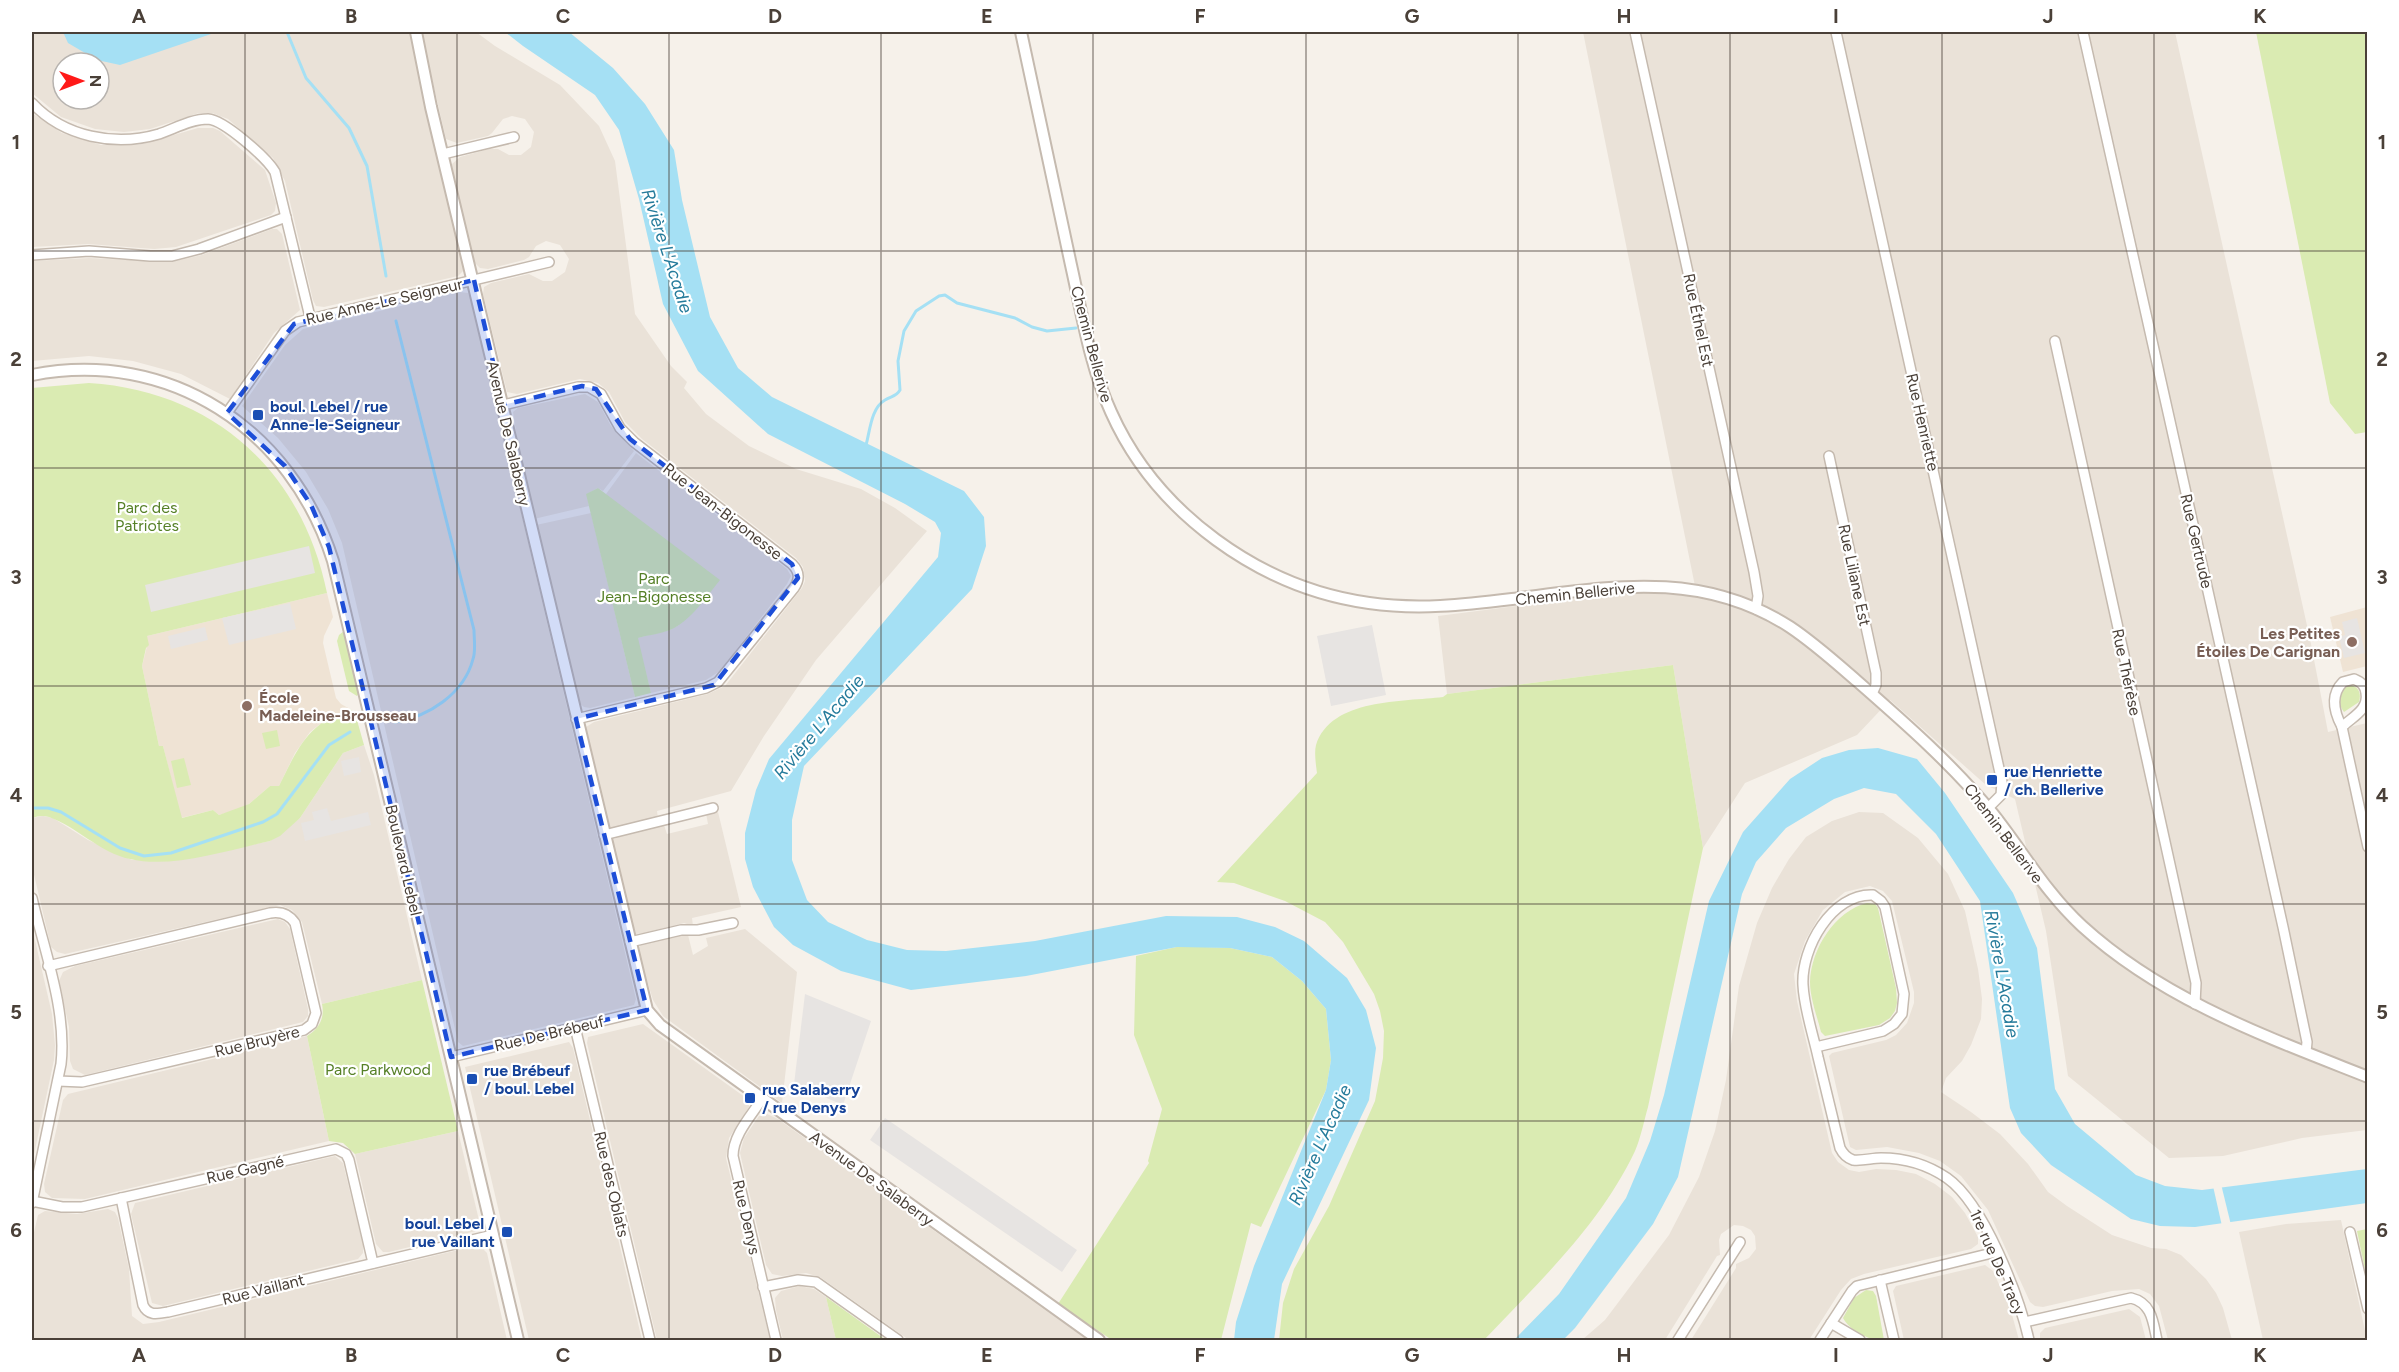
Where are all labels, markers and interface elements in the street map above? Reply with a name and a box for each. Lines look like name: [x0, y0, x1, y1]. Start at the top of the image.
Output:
text: A: [132, 4, 147, 28]
text: B: [345, 4, 357, 28]
text: C: [556, 4, 570, 28]
text: D: [768, 4, 782, 28]
text: E: [981, 4, 993, 28]
text: F: [1194, 4, 1206, 28]
text: G: [1405, 4, 1420, 28]
text: H: [1617, 4, 1632, 28]
text: I: [1833, 4, 1839, 28]
text: J: [2042, 4, 2054, 28]
text: K: [2253, 4, 2267, 28]
north arrow: [51, 51, 111, 111]
text: N: [86, 75, 105, 87]
text: 1: [12, 130, 20, 154]
text: 1: [2378, 130, 2386, 154]
water label: Rivière L'Acadie: [637, 186, 697, 316]
street label: Rue Éthel Est: [1679, 272, 1718, 369]
street label: Rue Anne-Le Seigneur: [304, 274, 465, 329]
street label: Chemin Bellerive: [1067, 284, 1116, 405]
text: 2: [10, 347, 22, 371]
text: 2: [2376, 347, 2388, 371]
street label: Avenue De Salaberry: [483, 358, 535, 508]
street label: Rue Henriette: [1902, 371, 1943, 473]
place label: boul. Lebel / rue Anne-le-Seigneur: [270, 397, 400, 434]
marker: boul. Lebel / rue Anne-le-Seigneur: [251, 408, 265, 422]
street label: Rue Jean-Bigonesse: [659, 459, 786, 564]
street label: Rue Gertrude: [2176, 492, 2217, 590]
park label: Parc des Patriotes: [115, 498, 179, 535]
street label: Rue Liliane Est: [1834, 522, 1875, 628]
text: 3: [10, 565, 22, 589]
text: 3: [2376, 565, 2388, 589]
park label: Parc Jean-Bigonesse: [597, 569, 711, 606]
street label: Chemin Bellerive: [1515, 578, 1636, 609]
place label: Les Petites Étoiles De Carignan: [2196, 624, 2341, 661]
street label: Rue Thérèse: [2108, 627, 2145, 718]
marker: Les Petites Étoiles De Carignan: [2345, 635, 2359, 649]
water label: Rivière L'Acadie: [769, 670, 869, 784]
place label: École Madeleine-Brousseau: [259, 688, 417, 725]
marker: École Madeleine-Brousseau: [240, 699, 254, 713]
place label: rue Henriette / ch. Bellerive: [2004, 762, 2104, 799]
marker: rue Henriette / ch. Bellerive: [1985, 773, 1999, 787]
street label: Chemin Bellerive: [1960, 780, 2047, 887]
text: 4: [10, 783, 23, 807]
text: 4: [2376, 783, 2389, 807]
street label: Boulevard Lebel: [381, 803, 426, 918]
water label: Rivière L'Acadie: [1980, 908, 2024, 1040]
text: 5: [10, 1000, 22, 1024]
text: 5: [2376, 1000, 2388, 1024]
street label: Rue De Brébeuf: [492, 1012, 606, 1055]
street label: Rue Bruyère: [213, 1022, 302, 1061]
park label: Parc Parkwood: [325, 1060, 431, 1079]
place label: rue Brébeuf / boul. Lebel: [484, 1061, 574, 1098]
marker: rue Brébeuf / boul. Lebel: [465, 1072, 479, 1086]
place label: rue Salaberry / rue Denys: [762, 1080, 861, 1117]
water label: Rivière L'Acadie: [1284, 1081, 1356, 1209]
marker: rue Salaberry / rue Denys: [743, 1091, 757, 1105]
street label: Avenue De Salaberry: [806, 1127, 938, 1230]
street label: Rue des Oblats: [590, 1129, 633, 1239]
street label: Rue Gagné: [204, 1151, 286, 1188]
street label: Rue Denys: [729, 1178, 764, 1256]
street label: 1re rue De Tracy: [1966, 1206, 2030, 1319]
place label: boul. Lebel / rue Vaillant: [405, 1214, 495, 1251]
text: 6: [10, 1218, 22, 1242]
text: 6: [2376, 1218, 2388, 1242]
marker: boul. Lebel / rue Vaillant: [500, 1225, 514, 1239]
street label: Rue Vaillant: [220, 1270, 306, 1309]
text: A: [132, 1343, 147, 1367]
text: B: [345, 1343, 357, 1367]
text: C: [556, 1343, 570, 1367]
text: D: [768, 1343, 782, 1367]
text: E: [981, 1343, 993, 1367]
text: F: [1194, 1343, 1206, 1367]
text: G: [1405, 1343, 1420, 1367]
text: H: [1617, 1343, 1632, 1367]
text: I: [1833, 1343, 1839, 1367]
text: J: [2042, 1343, 2054, 1367]
text: K: [2253, 1343, 2267, 1367]

